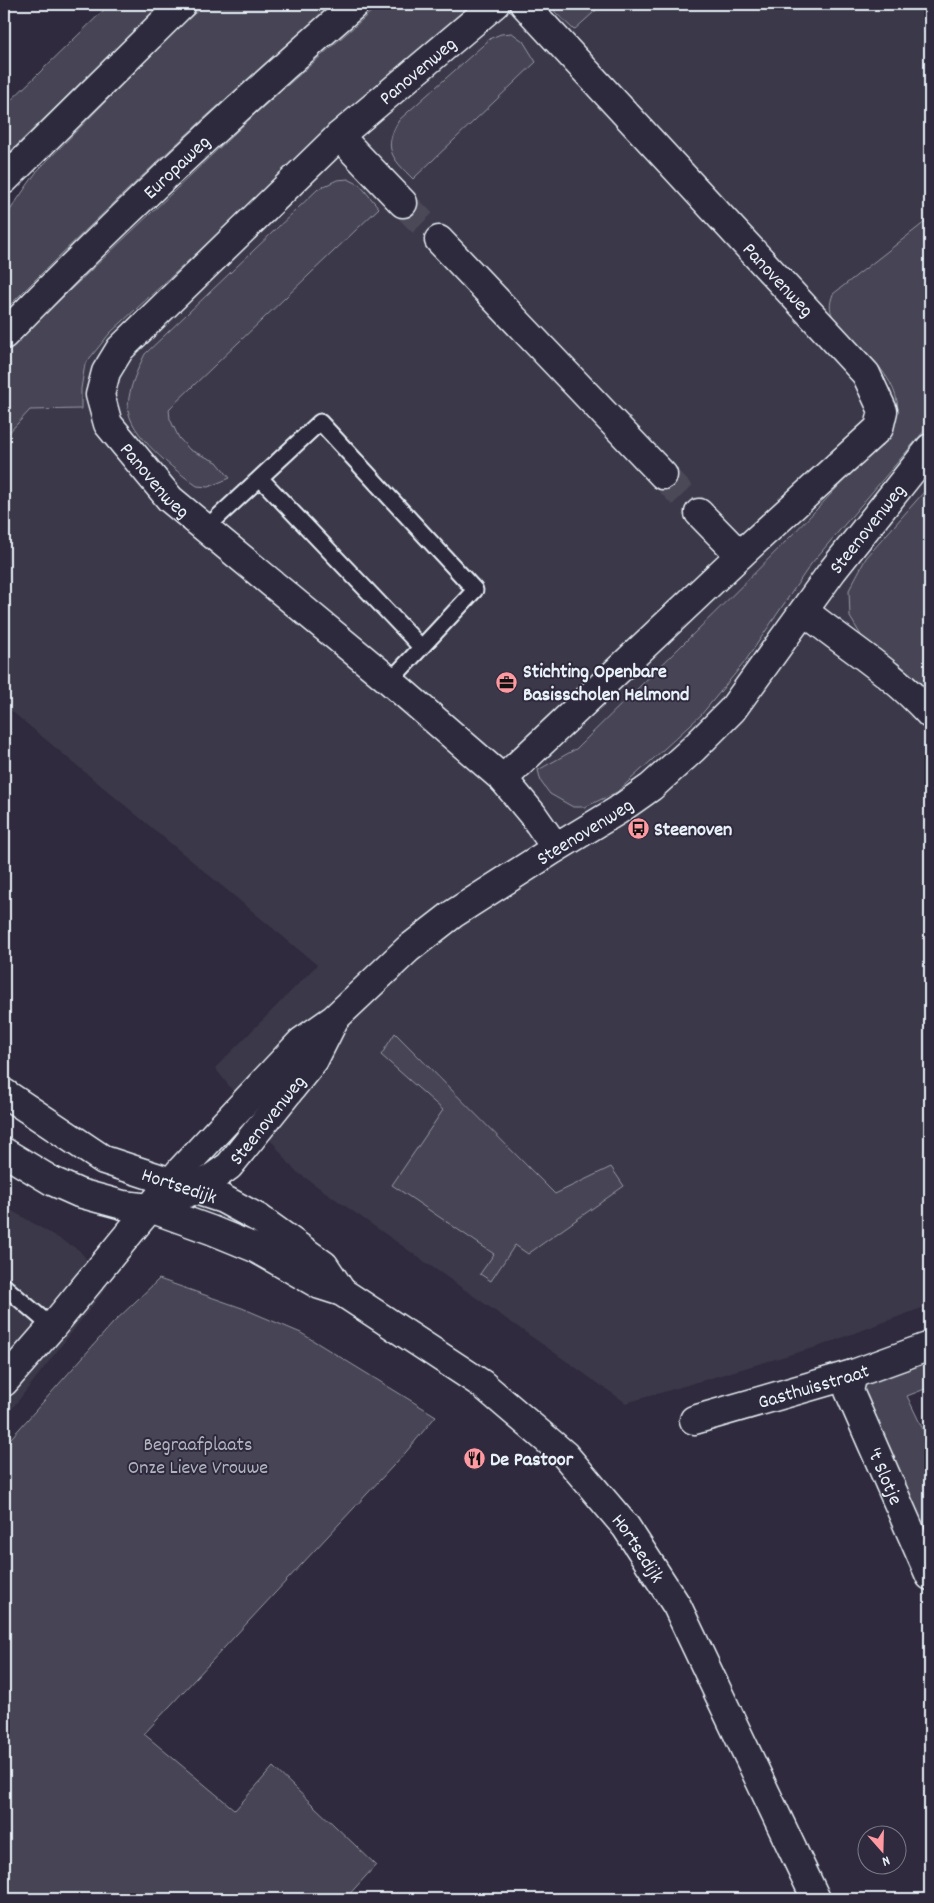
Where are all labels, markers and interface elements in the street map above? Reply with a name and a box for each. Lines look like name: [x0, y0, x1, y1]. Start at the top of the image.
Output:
street label: Panovenweg: [374, 32, 464, 113]
street label: Europaweg: [138, 130, 218, 207]
street label: Panovenweg: [735, 237, 819, 325]
street label: Panovenweg: [112, 438, 195, 527]
street label: Steenovenweg: [824, 479, 914, 581]
place label: Stichting Openbare Basisscholen Helmond: [523, 659, 689, 710]
office icon: Stichting Openbare Basisscholen Helmond: [495, 670, 519, 694]
street label: Steenovenweg: [532, 793, 640, 874]
bus stop icon: Steenoven: [626, 816, 650, 840]
place label: Steenoven: [654, 817, 732, 845]
street label: Steenovenweg: [224, 1070, 314, 1172]
street label: Hortsedijk: [137, 1162, 220, 1213]
street label: Gasthuisstraat: [755, 1358, 874, 1418]
park label: Begraafplaats Onze Lieve Vrouwe: [128, 1432, 268, 1483]
street label: 't Slotje: [859, 1444, 908, 1510]
restaurant icon: De Pastoor: [462, 1446, 486, 1470]
place label: De Pastoor: [490, 1447, 574, 1475]
street label: Hortsedijk: [604, 1509, 669, 1589]
north arrow: [856, 1826, 906, 1876]
text: N: [879, 1850, 892, 1871]

